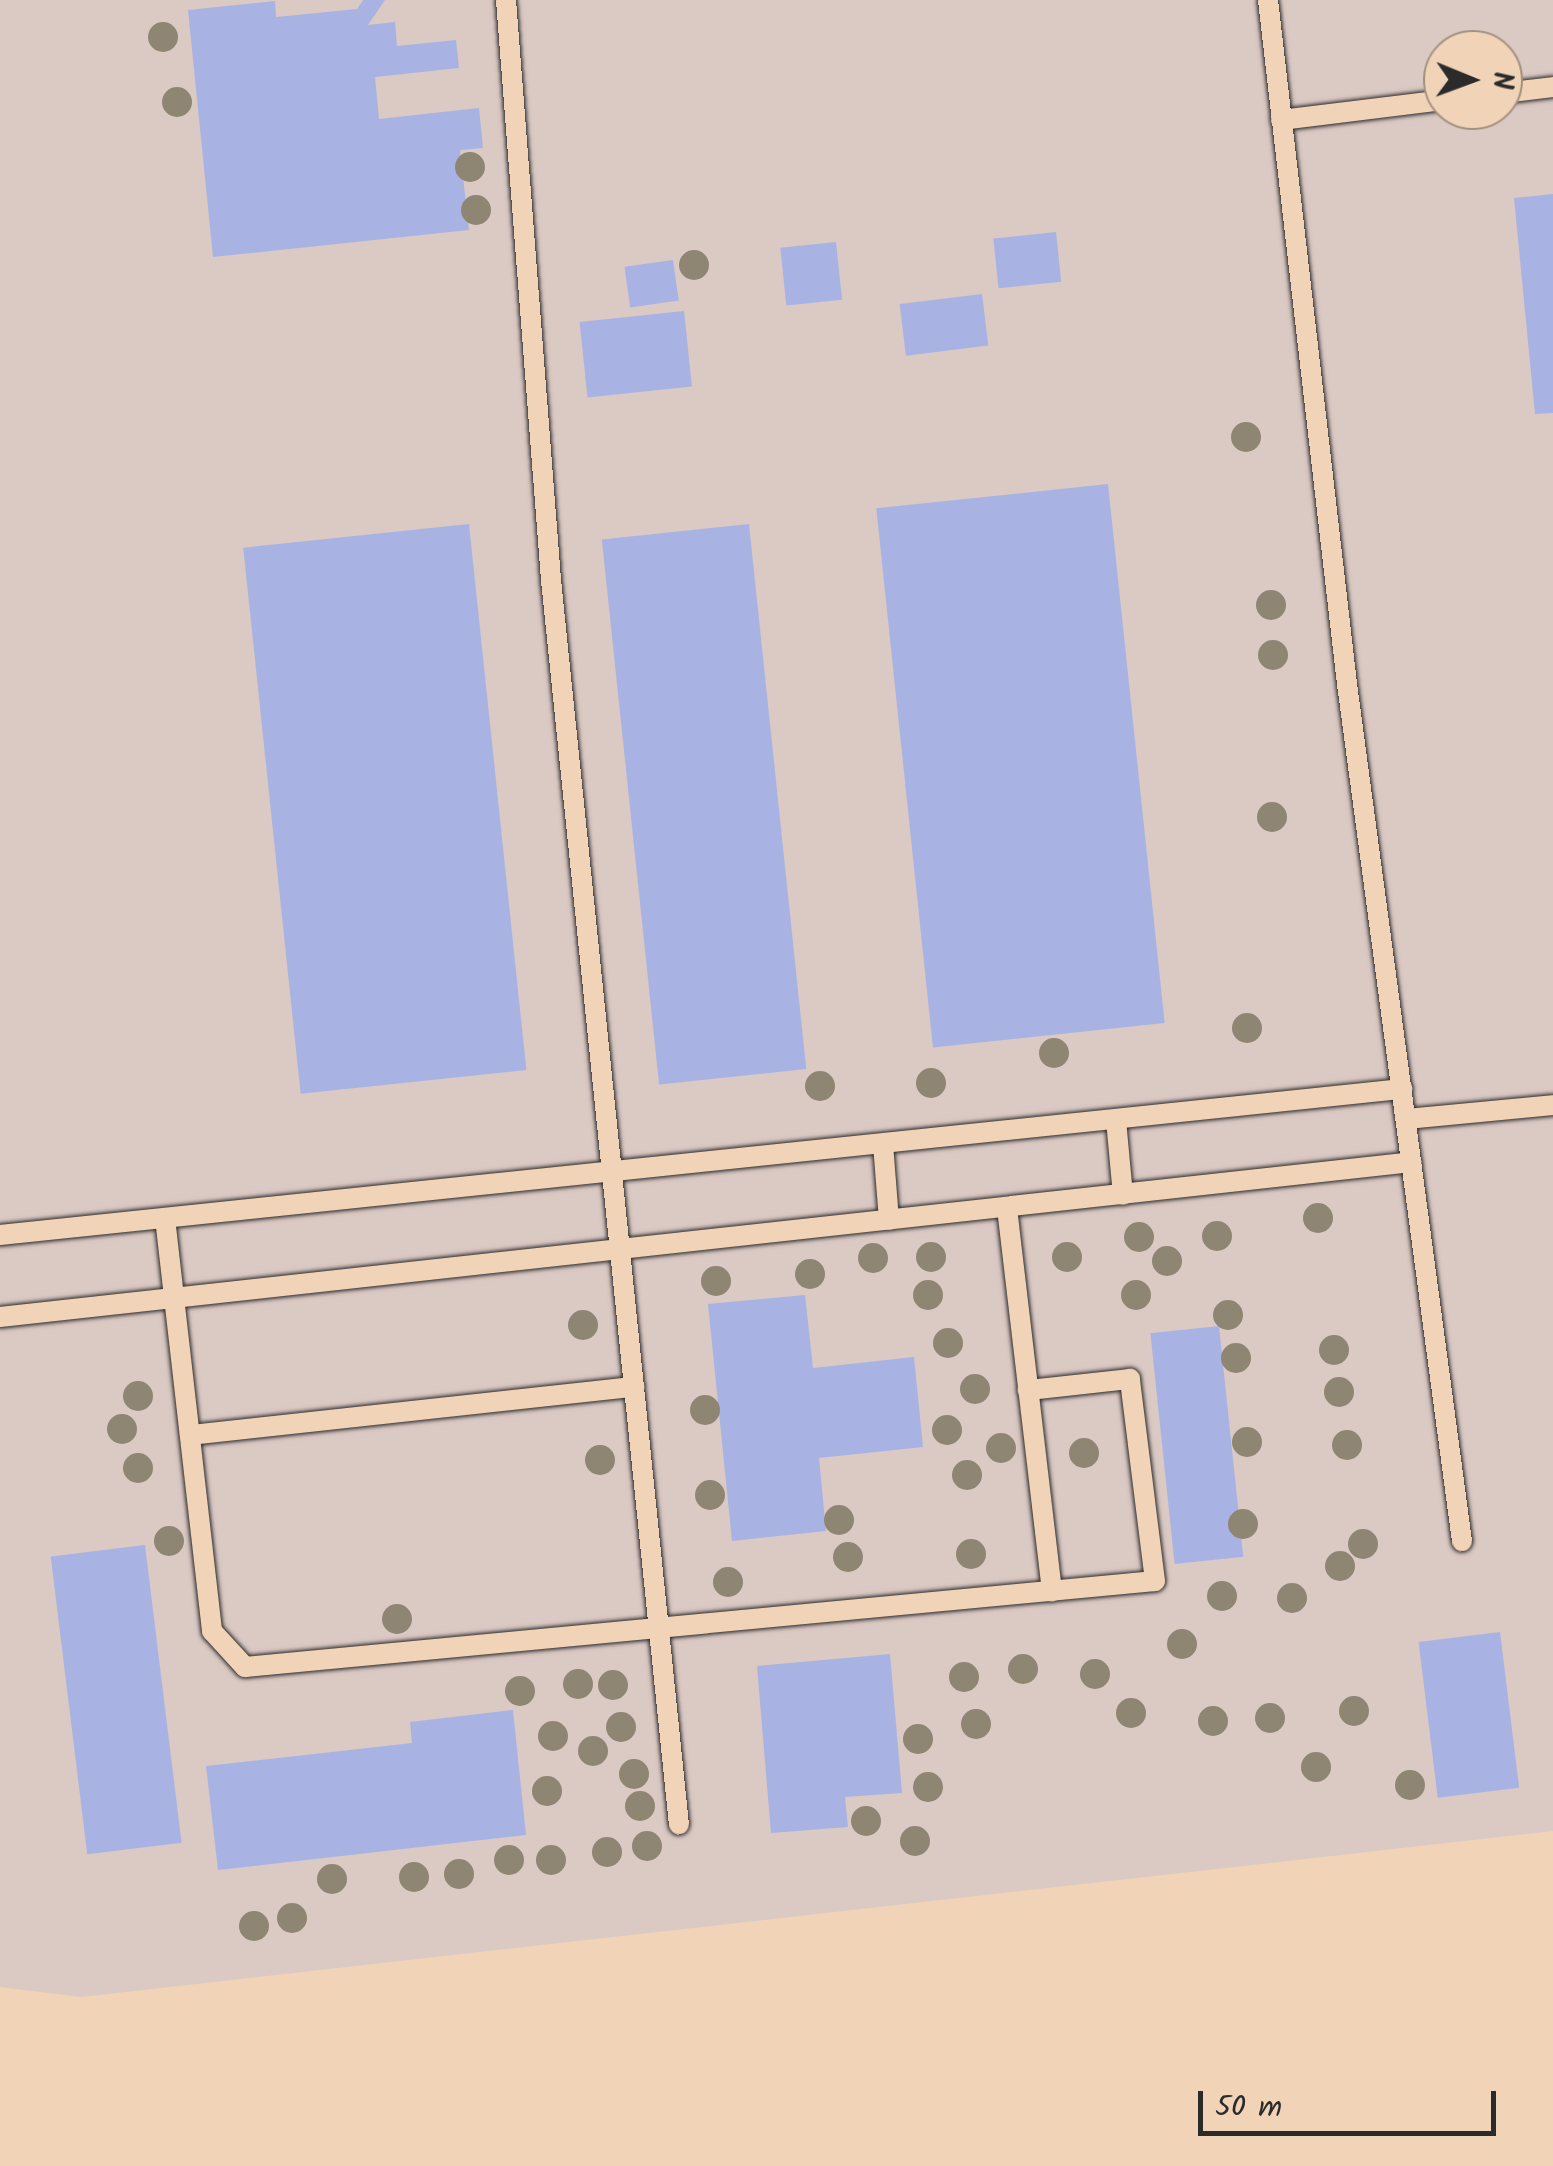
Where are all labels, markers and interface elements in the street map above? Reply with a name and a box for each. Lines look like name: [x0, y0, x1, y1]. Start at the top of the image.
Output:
north arrow: [1423, 30, 1523, 130]
text: N: [1479, 71, 1524, 90]
scale bar: [1203, 2071, 1500, 2133]
text: 50 m: [1215, 2084, 1282, 2132]

